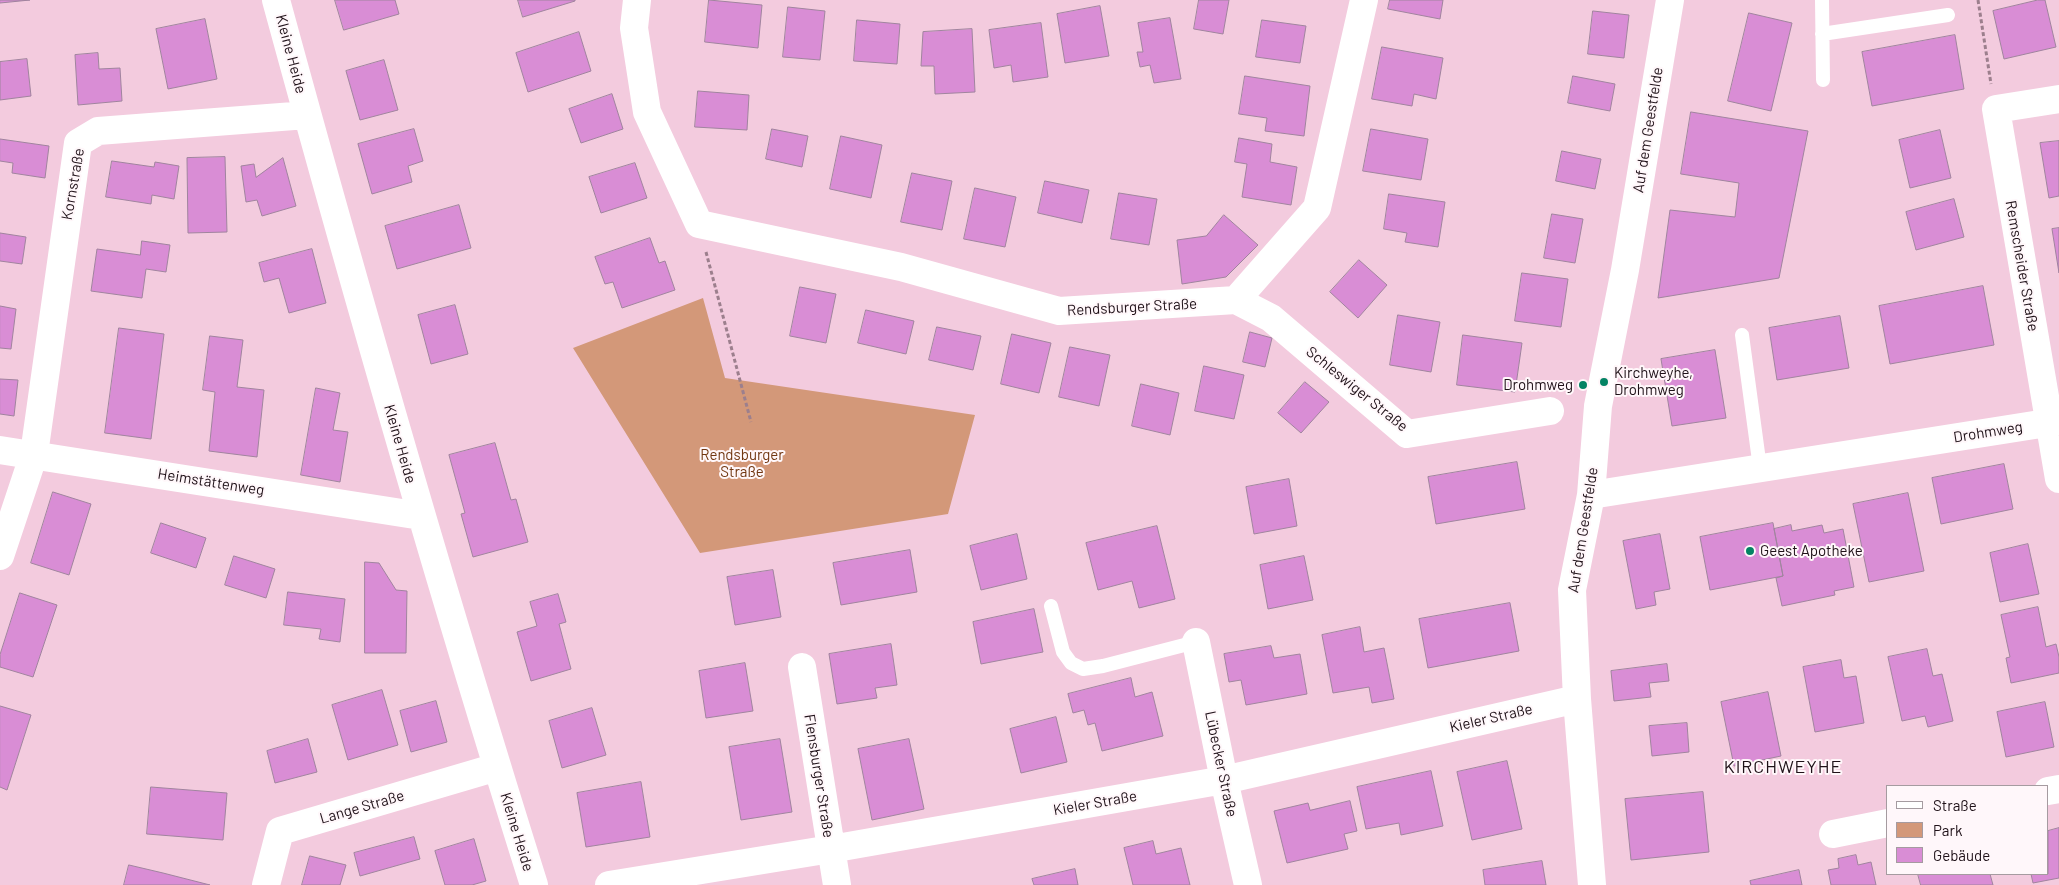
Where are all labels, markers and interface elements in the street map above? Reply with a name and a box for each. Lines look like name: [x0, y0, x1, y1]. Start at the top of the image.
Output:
street label: Kleine Heide: [272, 12, 310, 96]
street label: Auf dem Geestfelde: [1629, 66, 1667, 194]
street label: Kornstraße: [58, 147, 88, 221]
street label: Remscheider Straße: [2002, 199, 2042, 333]
street label: Rendsburger Straße: [1067, 295, 1197, 319]
street label: Schleswiger Straße: [1303, 343, 1411, 435]
place label: Kirchweyhe, Drohmweg: [1614, 364, 1693, 399]
place label: Drohmweg: [1503, 376, 1573, 394]
marker: Kirchweyhe, Drohmweg: [1598, 376, 1610, 388]
marker: Drohmweg: [1577, 379, 1589, 391]
street label: Kleine Heide: [380, 402, 420, 486]
street label: Drohmweg: [1952, 418, 2024, 446]
park label: Rendsburger Straße: [700, 446, 784, 481]
street label: Heimstättenweg: [156, 465, 266, 499]
street label: Auf dem Geestfelde: [1564, 466, 1602, 594]
place label: Geest Apotheke: [1760, 542, 1863, 560]
marker: Geest Apotheke: [1744, 545, 1756, 557]
street label: Kieler Straße: [1448, 700, 1534, 736]
street label: Lübecker Straße: [1201, 709, 1241, 819]
street label: Flensburger Straße: [800, 713, 838, 839]
district label: KIRCHWEYHE: [1722, 756, 1844, 778]
legend: [1886, 785, 2049, 875]
street label: Lange Straße: [318, 786, 406, 828]
street label: Kieler Straße: [1052, 787, 1138, 819]
street label: Kleine Heide: [497, 791, 537, 873]
text: Straße: [1933, 796, 1977, 814]
text: Park: [1933, 821, 1962, 839]
text: Gebäude: [1933, 846, 1990, 864]

